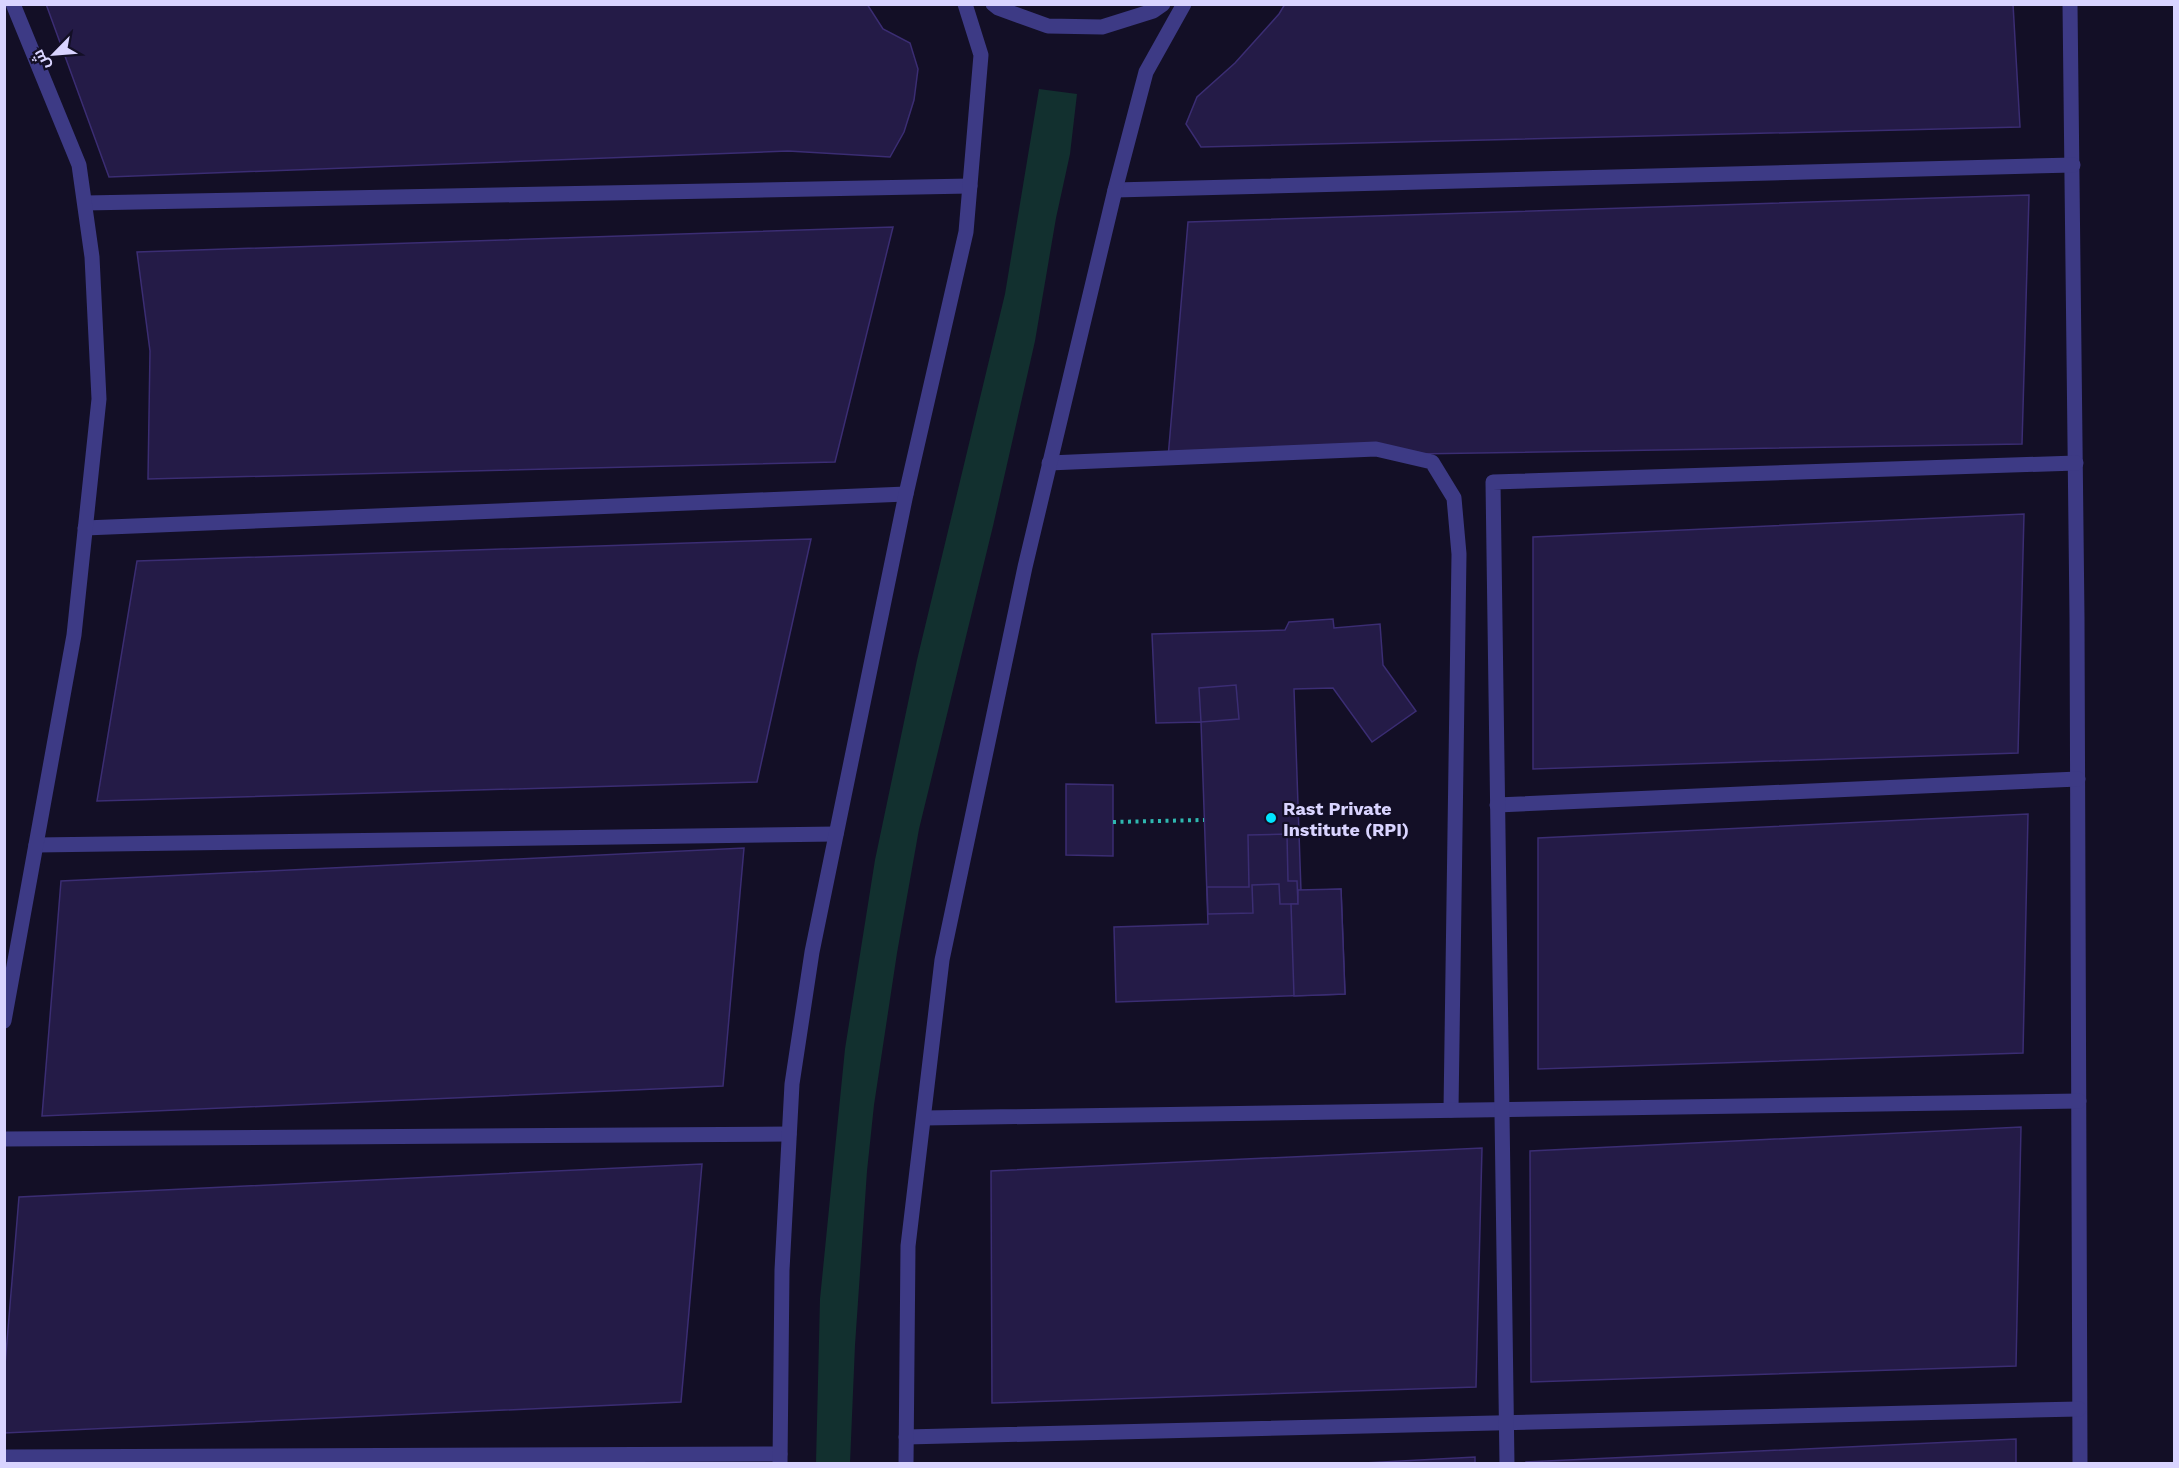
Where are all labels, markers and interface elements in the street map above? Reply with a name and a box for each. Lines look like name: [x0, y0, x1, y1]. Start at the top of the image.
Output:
north arrow: [24, 24, 84, 84]
text: ش: [28, 47, 54, 73]
place label: Rast Private Institute (RPI): [1283, 798, 1409, 840]
marker: Rast Private Institute (RPI): [1264, 811, 1278, 825]

